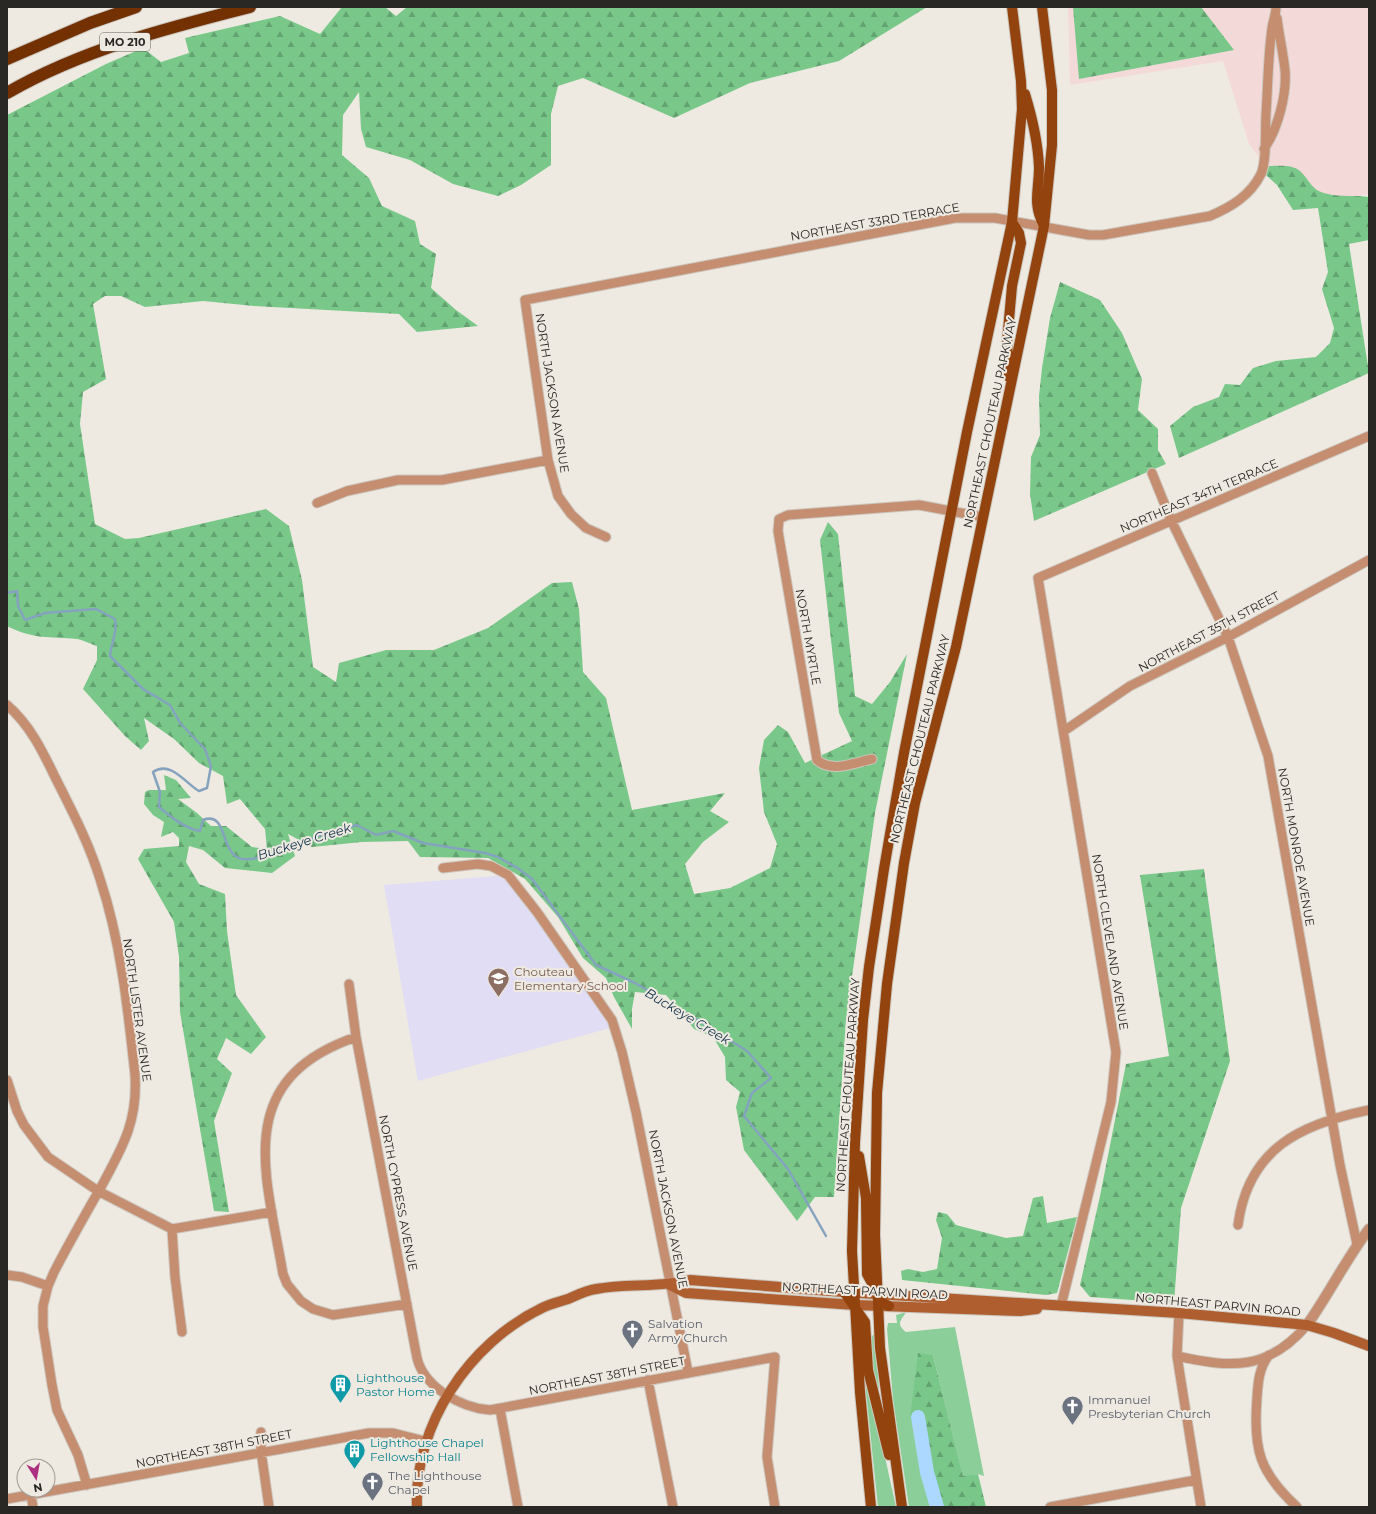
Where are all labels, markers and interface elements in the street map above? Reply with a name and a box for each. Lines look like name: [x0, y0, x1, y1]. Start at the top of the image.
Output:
road number: MO 210: [100, 33, 150, 51]
street label: NORTHEAST 33RD TERRACE: [789, 199, 961, 244]
street label: NORTH JACKSON AVENUE: [532, 312, 573, 474]
street label: NORTHEAST CHOUTEAU PARKWAY: [960, 316, 1019, 529]
street label: NORTHEAST 34TH TERRACE: [1118, 455, 1280, 536]
street label: NORTH MYRTLE: [793, 588, 824, 686]
street label: NORTHEAST 35TH STREET: [1136, 588, 1282, 675]
street label: NORTHEAST CHOUTEAU PARKWAY: [886, 633, 953, 845]
street label: NORTH MONROE AVENUE: [1275, 766, 1318, 928]
water label: Buckeye Creek: [255, 819, 354, 863]
street label: NORTH CLEVELAND AVENUE: [1089, 853, 1132, 1031]
street label: NORTH LISTER AVENUE: [120, 937, 155, 1083]
place label: Chouteau Elementary School: [514, 964, 627, 993]
school or university icon: Chouteau Elementary School: [486, 966, 512, 999]
street label: NORTHEAST CHOUTEAU PARKWAY: [833, 977, 862, 1193]
water label: Buckeye Creek: [642, 984, 735, 1048]
street label: NORTH CYPRESS AVENUE: [376, 1114, 421, 1272]
street label: NORTH JACKSON AVENUE: [646, 1128, 691, 1290]
street label: NORTHEAST PARVIN ROAD: [782, 1279, 948, 1302]
street label: NORTHEAST PARVIN ROAD: [1135, 1290, 1302, 1319]
place label: Salvation Army Church: [648, 1316, 728, 1345]
church icon: Salvation Army Church: [620, 1318, 646, 1351]
street label: NORTHEAST 38TH STREET: [528, 1353, 686, 1398]
place label: Lighthouse Pastor Home: [356, 1370, 435, 1399]
building icon: Lighthouse Pastor Home: [327, 1372, 353, 1405]
place label: Immanuel Presbyterian Church: [1088, 1392, 1211, 1421]
church icon: Immanuel Presbyterian Church: [1060, 1394, 1086, 1427]
street label: NORTHEAST 38TH STREET: [135, 1426, 293, 1471]
place label: Lighthouse Chapel Fellowship Hall: [370, 1435, 484, 1464]
building icon: Lighthouse Chapel Fellowship Hall: [341, 1437, 367, 1470]
north arrow: [16, 1458, 56, 1498]
place label: The Lighthouse Chapel: [388, 1468, 482, 1497]
church icon: The Lighthouse Chapel: [360, 1470, 386, 1503]
text: N: [32, 1480, 44, 1496]

